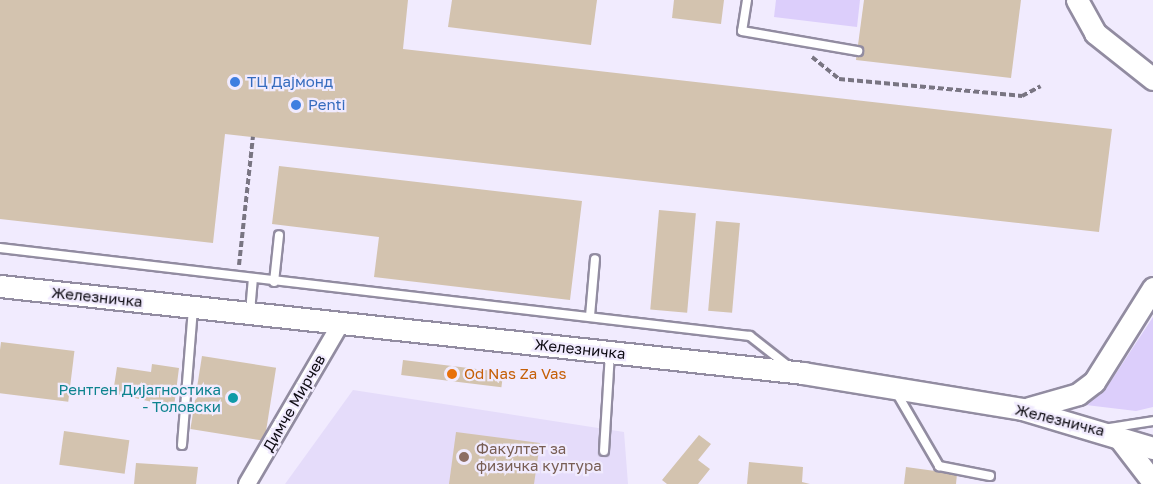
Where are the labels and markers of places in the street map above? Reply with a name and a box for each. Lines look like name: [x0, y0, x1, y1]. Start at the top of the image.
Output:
place label: ТЦ Дајмонд: [247, 73, 333, 91]
marker: ТЦ Дајмонд: [228, 75, 242, 89]
place label: Penti: [308, 96, 345, 114]
marker: Penti: [289, 98, 303, 112]
place label: Od Nas Za Vas: [464, 365, 566, 383]
marker: Od Nas Za Vas: [445, 367, 459, 381]
place label: Рентген Дијагностика - Толовски: [59, 380, 221, 415]
marker: Рентген Дијагностика - Толовски: [226, 391, 240, 405]
place label: Факултет за физичка култура: [476, 439, 602, 474]
marker: Факултет за физичка култура: [457, 450, 471, 464]

